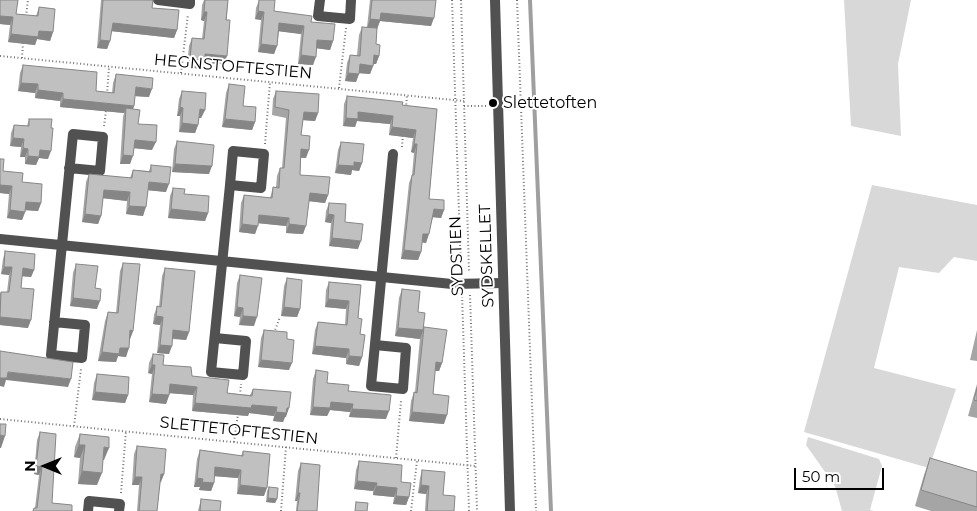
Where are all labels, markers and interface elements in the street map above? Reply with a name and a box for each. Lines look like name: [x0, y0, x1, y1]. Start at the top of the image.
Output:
street label: HEGNSTOFTESTIEN: [153, 51, 313, 83]
place label: Slettetoften: [503, 93, 597, 113]
marker: Slettetoften: [487, 97, 499, 109]
street label: SYDSKELLET: [476, 204, 498, 308]
street label: SYDSTIEN: [446, 216, 468, 296]
street label: SLETTETOFTESTIEN: [159, 413, 319, 449]
north arrow: [20, 441, 70, 491]
scale bar: [797, 458, 887, 490]
text: N: [21, 460, 39, 472]
text: 50 m: [802, 467, 840, 486]

